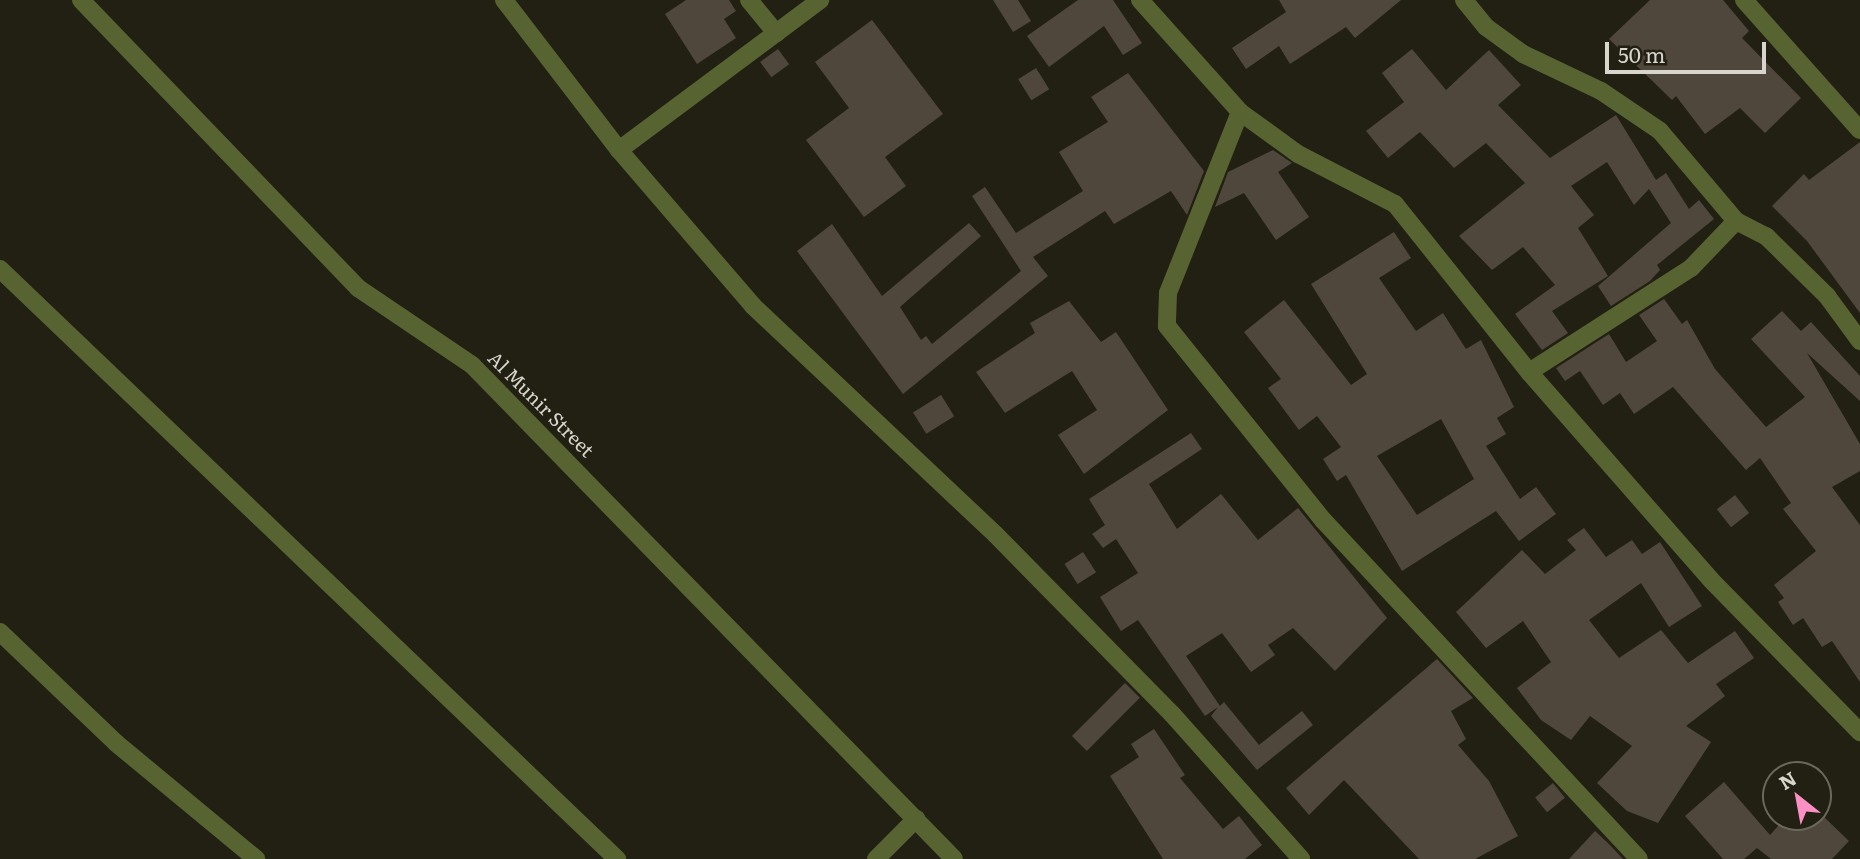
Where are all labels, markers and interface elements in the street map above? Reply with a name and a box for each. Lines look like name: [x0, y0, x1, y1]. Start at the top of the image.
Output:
scale bar: [1608, 28, 1769, 72]
text: 50 m: [1618, 38, 1665, 69]
street label: Al Munir Street: [483, 346, 599, 462]
north arrow: [1762, 761, 1832, 831]
text: N: [1773, 764, 1801, 796]

